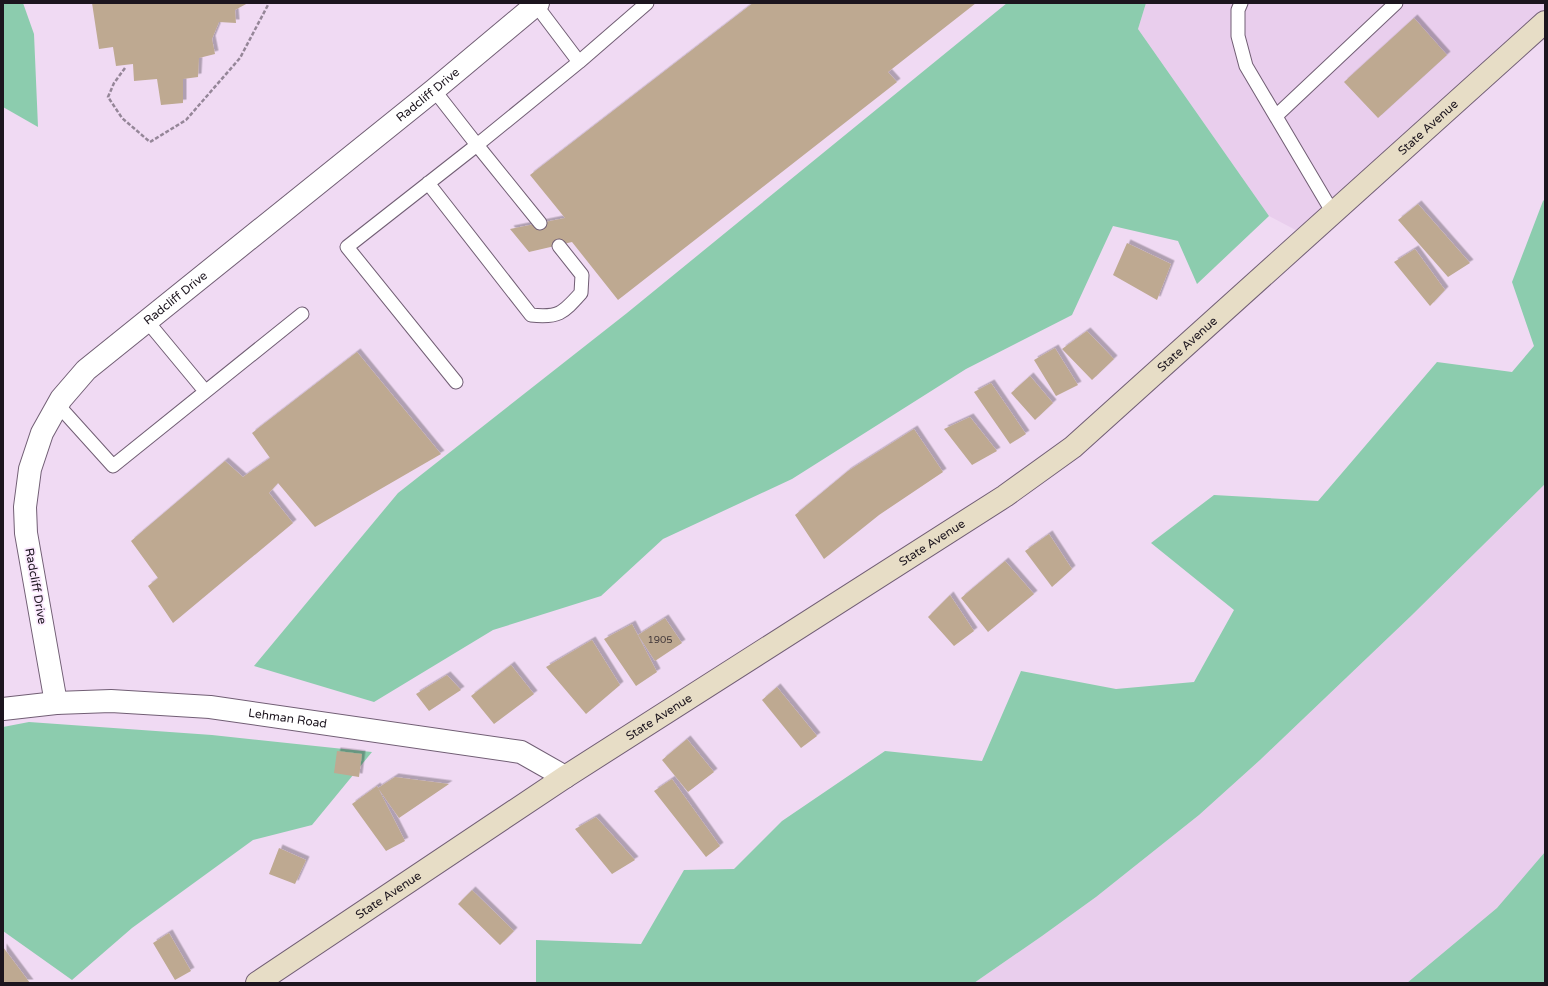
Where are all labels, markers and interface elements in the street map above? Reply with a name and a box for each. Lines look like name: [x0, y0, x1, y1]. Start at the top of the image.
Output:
street label: Radcliff Drive: [393, 65, 462, 125]
street label: State Avenue: [1395, 97, 1461, 158]
street label: Radcliff Drive: [141, 268, 210, 328]
street label: State Avenue: [1154, 314, 1220, 375]
street label: State Avenue: [896, 516, 968, 569]
street label: Radcliff Drive: [22, 547, 50, 625]
house number: 1905: [647, 634, 673, 646]
street label: State Avenue: [623, 691, 695, 743]
street label: Lehman Road: [247, 706, 328, 731]
street label: State Avenue: [353, 868, 424, 922]

